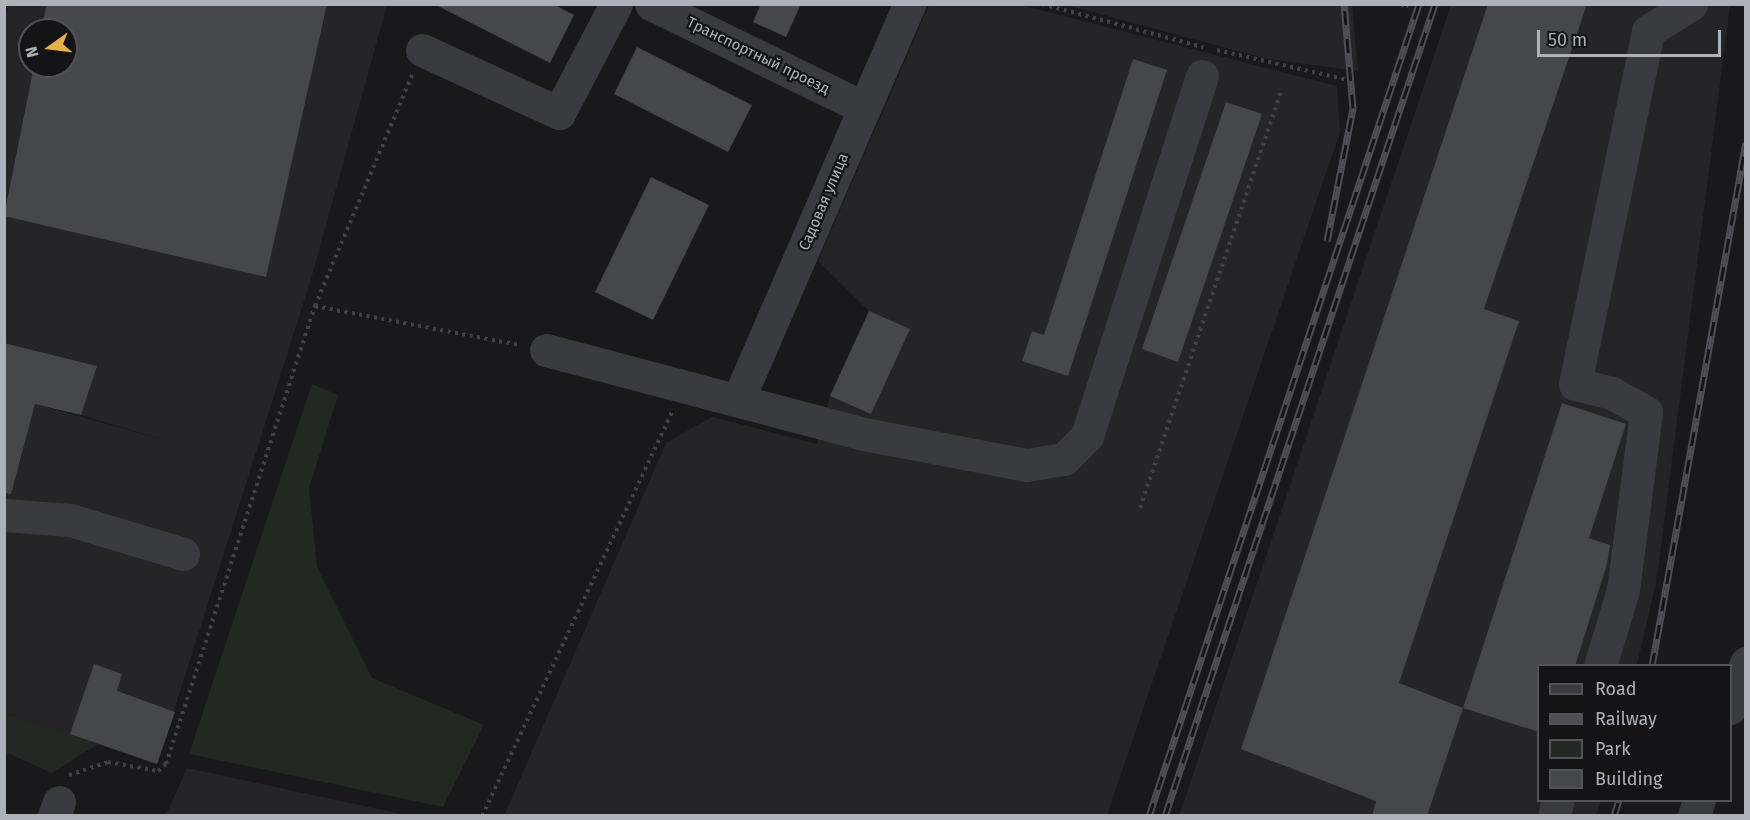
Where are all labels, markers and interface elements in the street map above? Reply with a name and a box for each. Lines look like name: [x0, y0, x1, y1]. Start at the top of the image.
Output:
street label: Транспортный проезд: [684, 14, 832, 98]
north arrow: [18, 18, 78, 78]
scale bar: [1540, 18, 1724, 56]
text: 50 m: [1548, 29, 1587, 51]
text: N: [21, 45, 42, 59]
street label: Садовая улица: [795, 151, 853, 253]
legend: [1537, 664, 1732, 802]
text: Road: [1595, 678, 1637, 700]
text: Railway: [1595, 708, 1657, 730]
text: Park: [1595, 738, 1630, 760]
text: Building: [1595, 768, 1662, 790]

